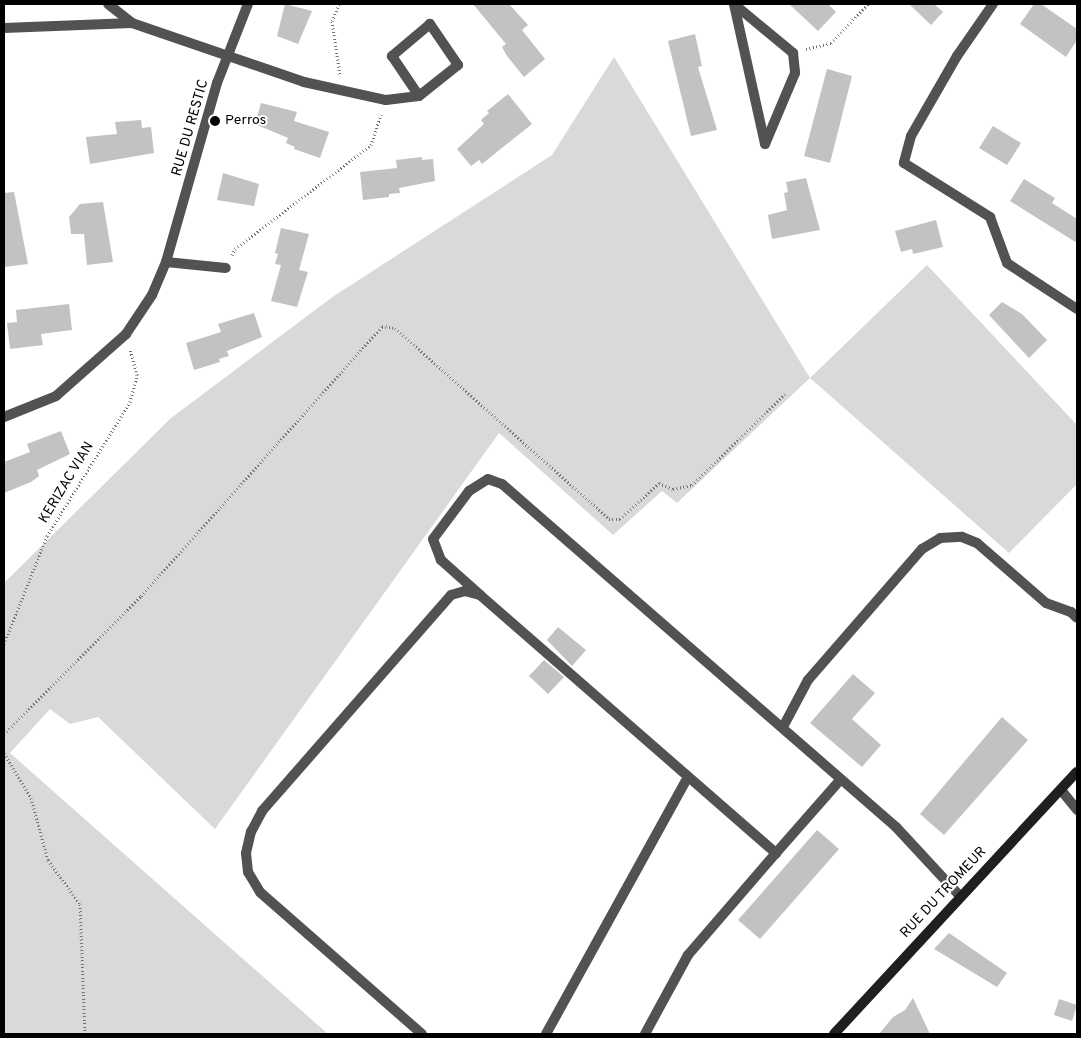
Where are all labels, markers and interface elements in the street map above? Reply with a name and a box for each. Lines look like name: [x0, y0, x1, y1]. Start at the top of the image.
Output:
street label: RUE DU RESTIC: [169, 78, 213, 178]
place label: Perros: [225, 113, 266, 129]
marker: Perros: [209, 115, 221, 127]
street label: KERIZAC VIAN: [36, 439, 98, 527]
street label: RUE DU TROMEUR: [897, 844, 991, 942]

